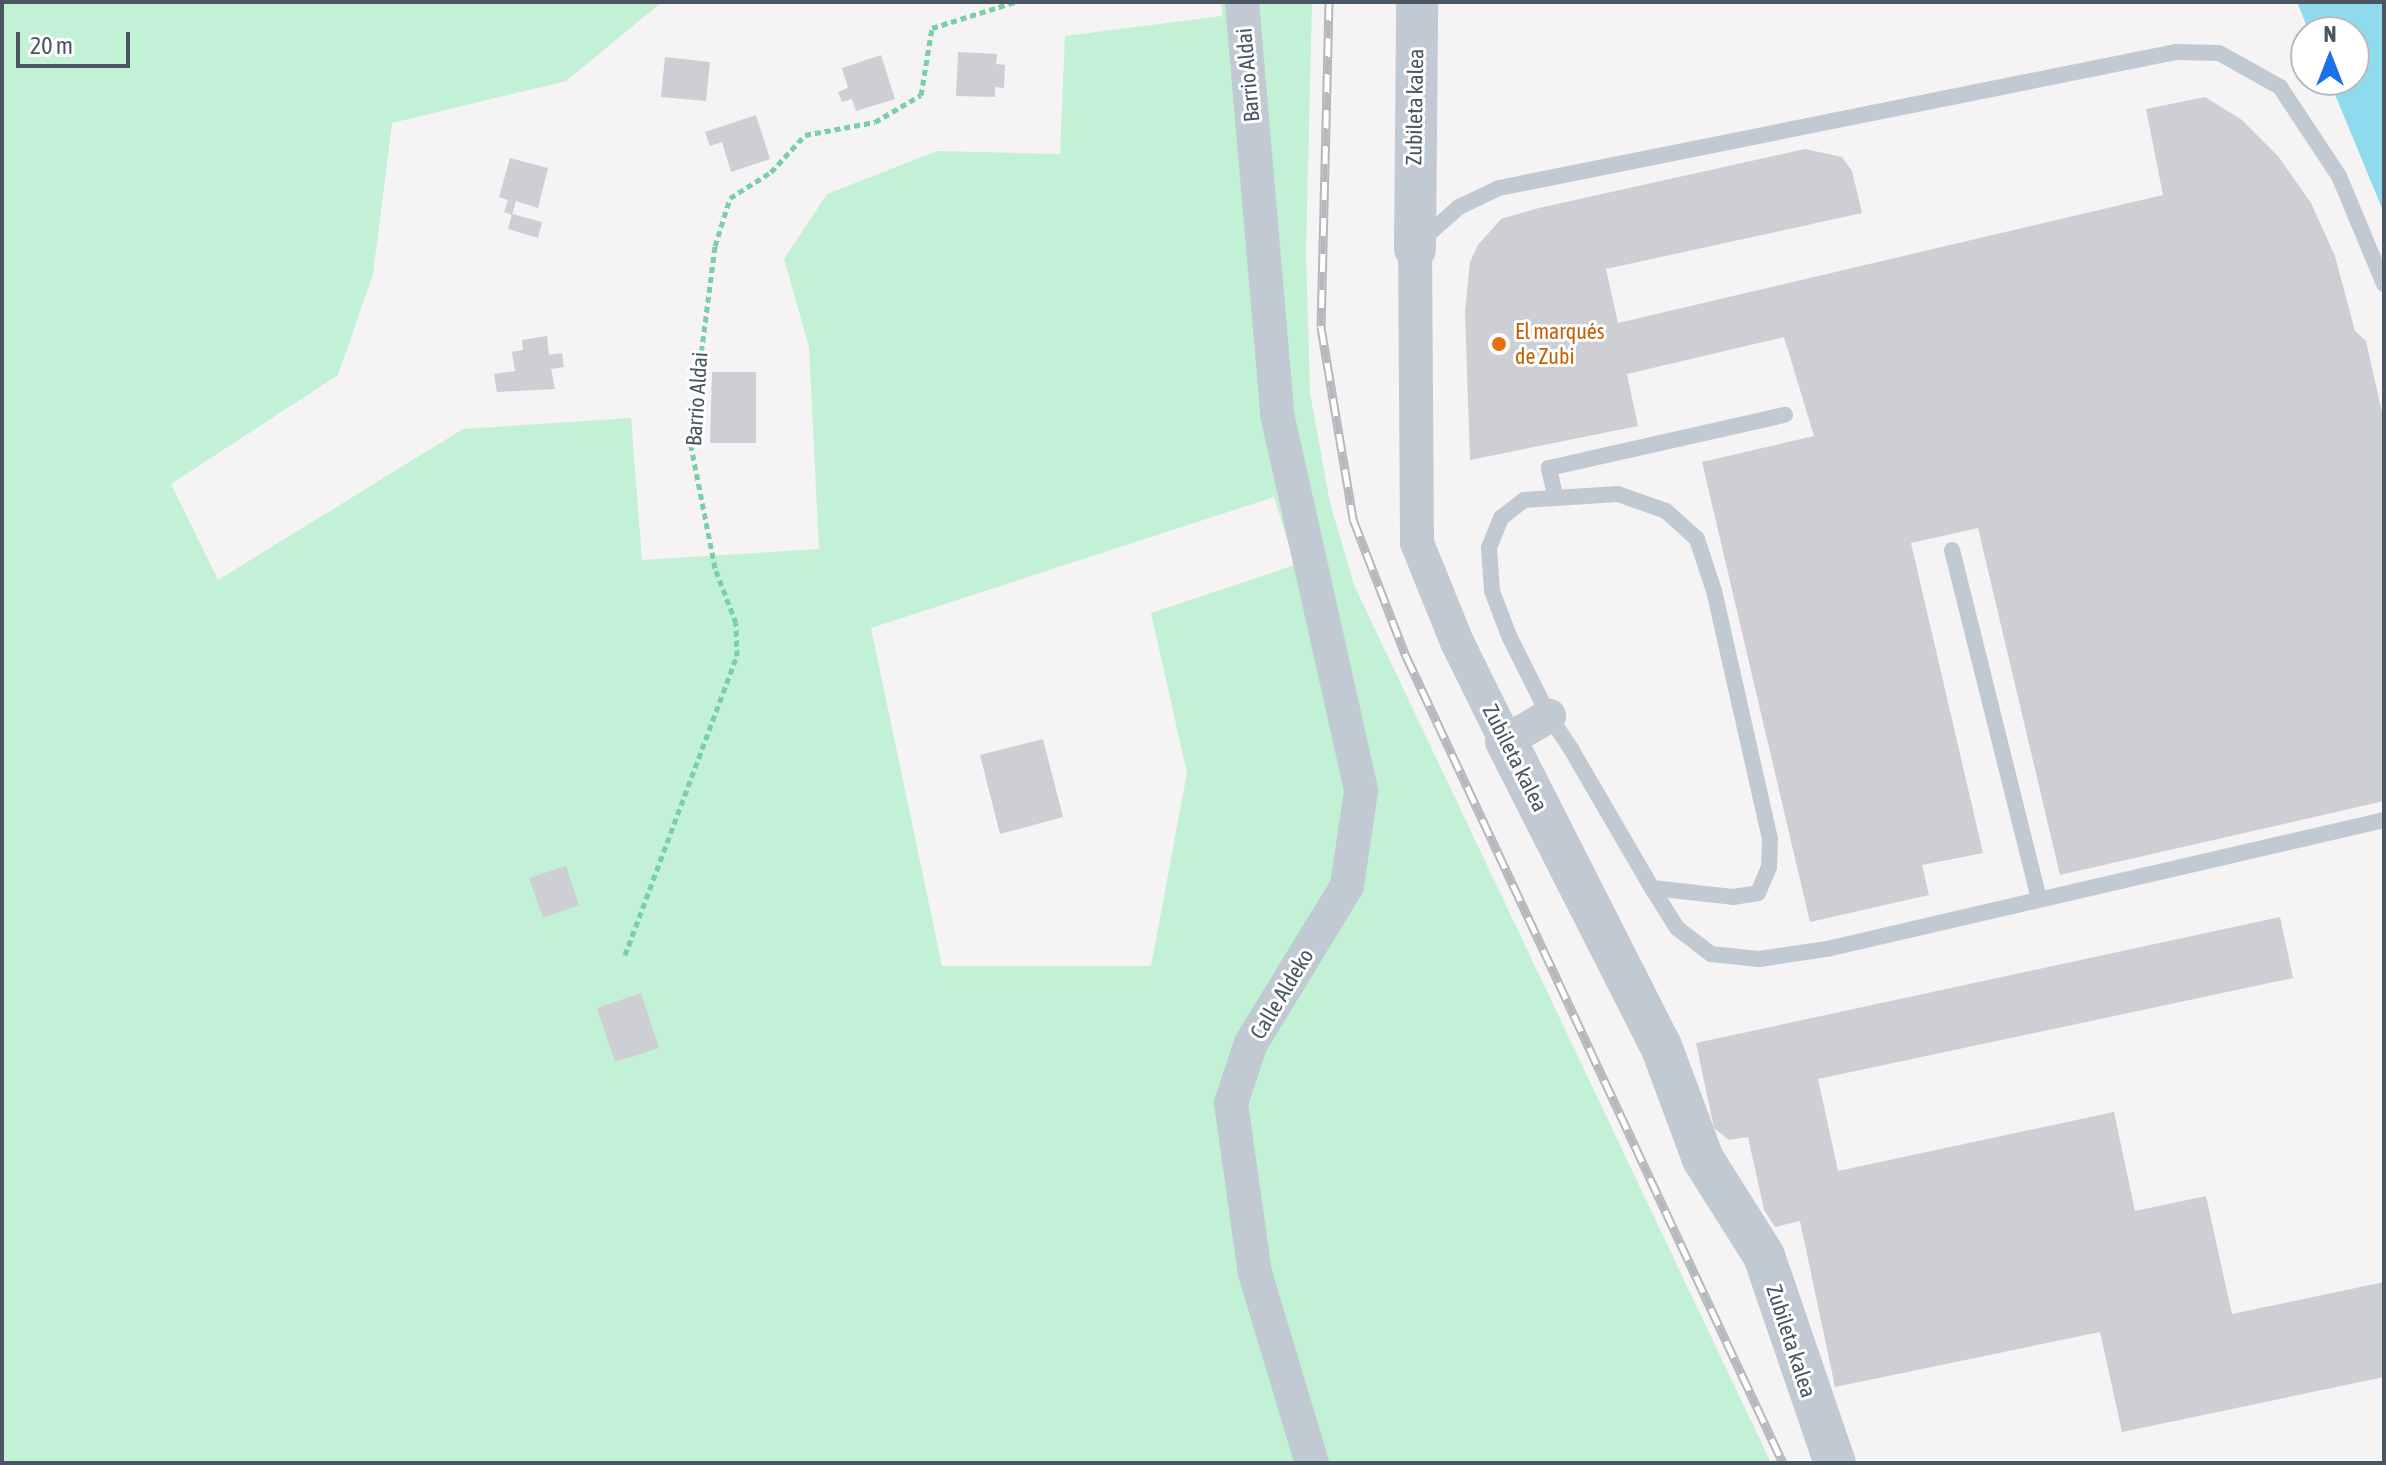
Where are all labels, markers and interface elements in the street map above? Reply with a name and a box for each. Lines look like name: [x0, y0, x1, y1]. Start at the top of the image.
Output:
scale bar: [20, 16, 134, 66]
north arrow: [2290, 16, 2370, 96]
text: N: [2324, 21, 2336, 47]
street label: Barrio Aldai: [1231, 27, 1265, 123]
text: 20 m: [30, 32, 73, 59]
street label: Zubileta kalea: [1401, 48, 1429, 166]
place label: El marqués de Zubi: [1515, 318, 1605, 370]
marker: El marqués de Zubi: [1490, 335, 1508, 353]
street label: Barrio Aldai: [681, 351, 713, 447]
street label: Zubileta kalea: [1477, 700, 1553, 816]
street label: Calle Aldeko: [1245, 944, 1319, 1044]
street label: Zubileta kalea: [1760, 1281, 1822, 1401]

